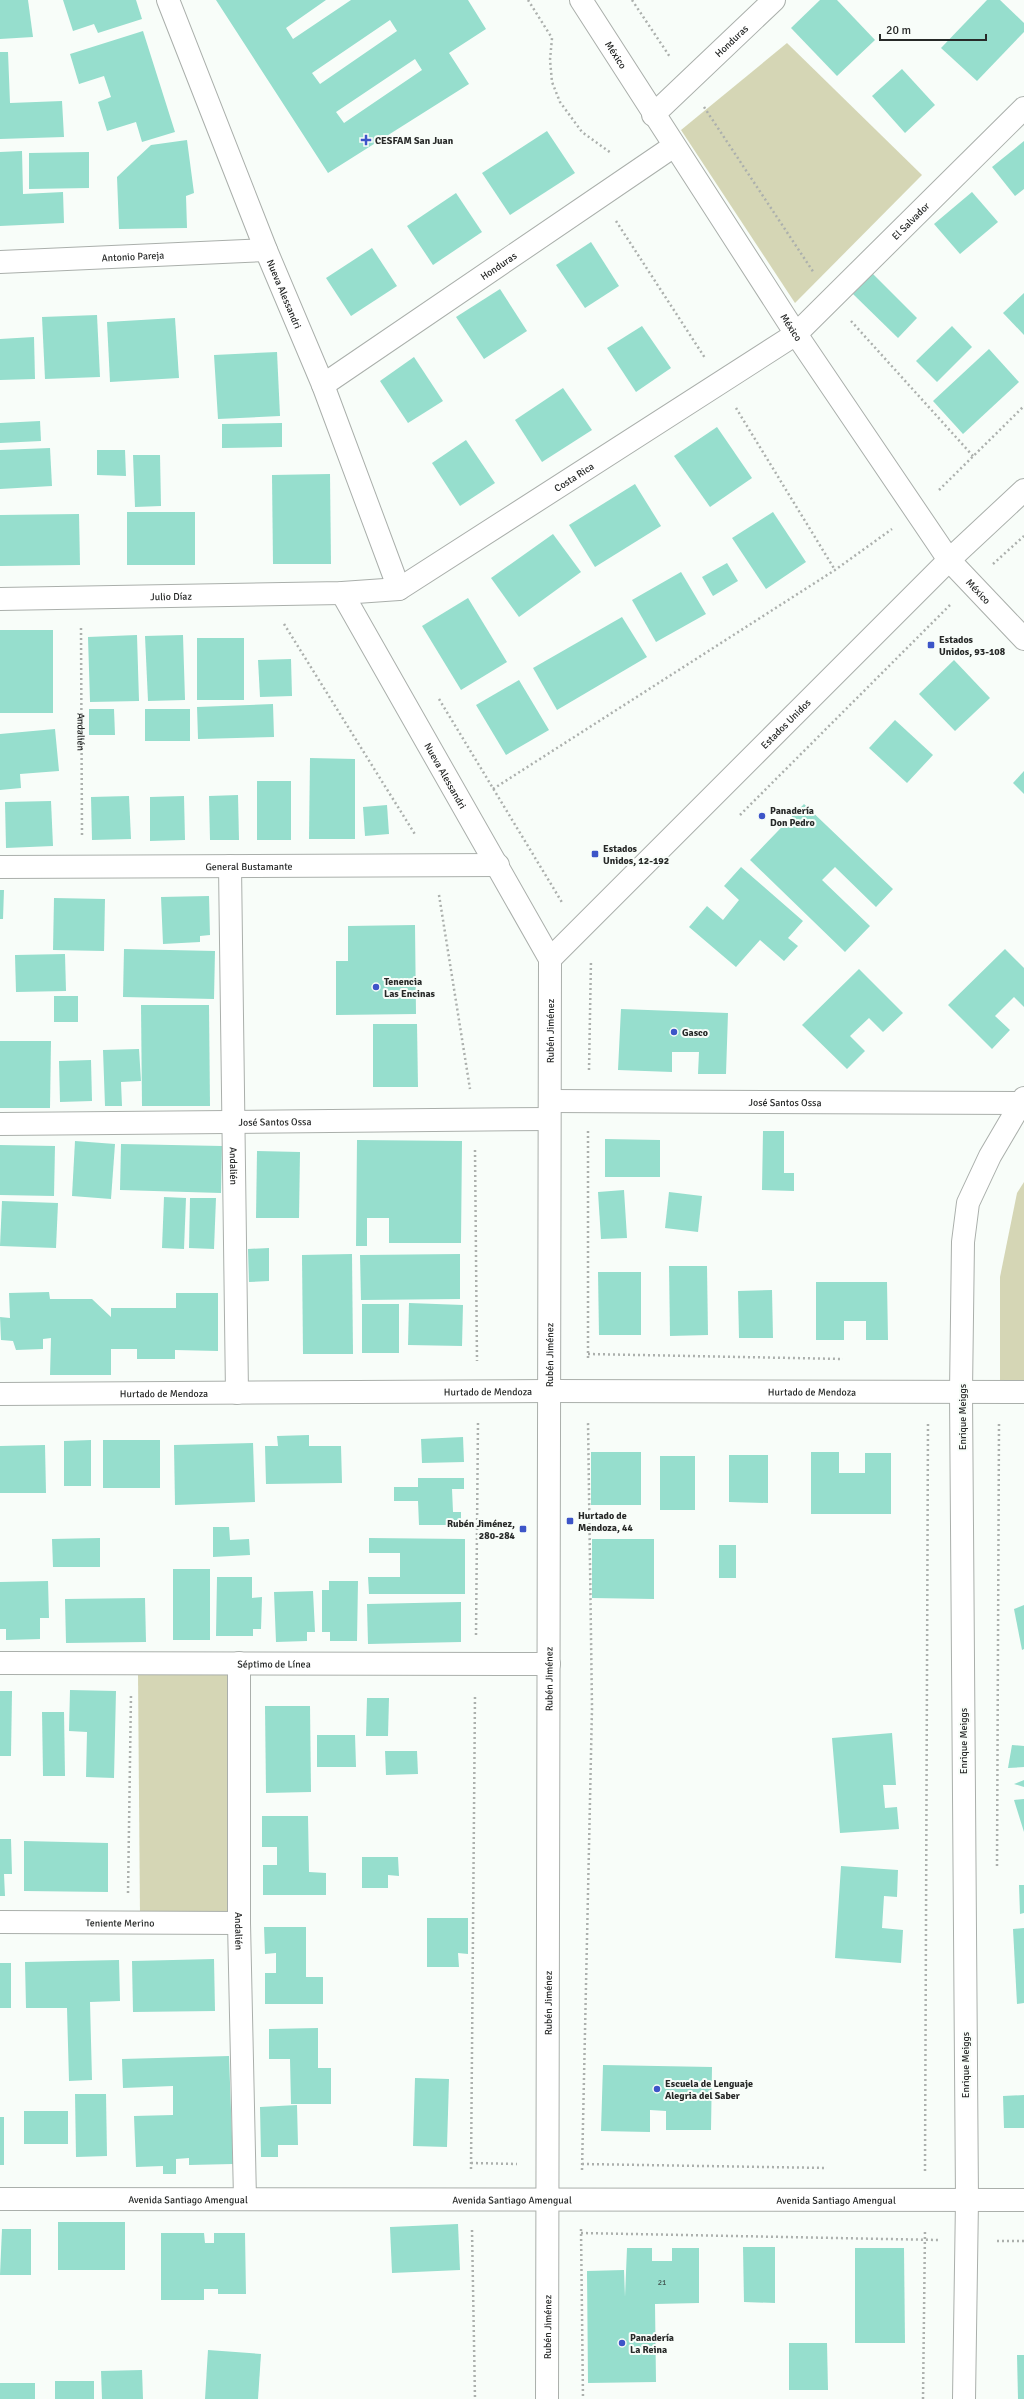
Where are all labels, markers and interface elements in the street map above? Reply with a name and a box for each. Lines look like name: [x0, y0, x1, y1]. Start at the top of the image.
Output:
scale bar: [880, 16, 986, 42]
street label: Honduras: [713, 22, 752, 60]
text: 20 m: [886, 23, 911, 38]
street label: México: [602, 39, 629, 71]
marker: CESFAM San Juan: [360, 134, 372, 146]
place label: CESFAM San Juan: [375, 135, 454, 147]
street label: El Salvador: [890, 200, 933, 243]
street label: Antonio Pareja: [101, 250, 165, 264]
street label: Honduras: [478, 250, 520, 283]
street label: Nueva Alessandri: [264, 258, 303, 331]
street label: México: [777, 312, 804, 344]
street label: Costa Rica: [552, 460, 597, 495]
street label: México: [963, 577, 993, 607]
street label: Julio Díaz: [150, 591, 192, 603]
place label: Estados Unidos, 93-108: [939, 634, 1006, 658]
marker: Estados Unidos, 93-108: [926, 640, 936, 650]
street label: Estados Unidos: [759, 696, 814, 752]
street label: Andalién: [74, 713, 87, 751]
street label: Nueva Alessandri: [421, 741, 468, 811]
place label: Panadería Don Pedro: [770, 805, 815, 829]
marker: Panadería Don Pedro: [757, 811, 767, 821]
place label: Estados Unidos, 12-192: [603, 843, 669, 867]
marker: Estados Unidos, 12-192: [590, 849, 600, 859]
street label: General Bustamante: [205, 861, 293, 873]
place label: Tenencia Las Encinas: [384, 976, 436, 1000]
marker: Tenencia Las Encinas: [371, 982, 381, 992]
street label: Rubén Jiménez: [545, 998, 557, 1063]
marker: Gasco: [669, 1027, 679, 1037]
place label: Gasco: [682, 1027, 708, 1039]
street label: José Santos Ossa: [748, 1097, 822, 1109]
street label: José Santos Ossa: [238, 1116, 312, 1129]
street label: Andalién: [227, 1147, 239, 1185]
street label: Rubén Jiménez: [544, 1322, 556, 1387]
street label: Enrique Meiggs: [957, 1383, 969, 1450]
street label: Hurtado de Mendoza: [444, 1386, 532, 1399]
street label: Hurtado de Mendoza: [768, 1386, 856, 1399]
street label: Hurtado de Mendoza: [120, 1388, 208, 1400]
place label: Hurtado de Mendoza, 44: [578, 1510, 633, 1534]
marker: Hurtado de Mendoza, 44: [565, 1516, 575, 1526]
place label: Rubén Jiménez, 280-284: [447, 1518, 516, 1542]
marker: Rubén Jiménez, 280-284: [518, 1524, 528, 1534]
street label: Rubén Jiménez: [543, 1646, 556, 1711]
street label: Séptimo de Línea: [237, 1658, 311, 1671]
street label: Enrique Meiggs: [958, 1707, 970, 1774]
street label: Andalién: [232, 1912, 245, 1950]
street label: Teniente Merino: [86, 1917, 154, 1930]
street label: Rubén Jiménez: [543, 1970, 555, 2035]
street label: Enrique Meiggs: [960, 2031, 972, 2098]
place label: Escuela de Lenguaje Alegria del Saber: [665, 2078, 753, 2102]
marker: Escuela de Lenguaje Alegria del Saber: [652, 2084, 662, 2094]
street label: Avenida Santiago Amengual: [128, 2194, 248, 2206]
street label: Avenida Santiago Amengual: [452, 2194, 572, 2207]
street label: Avenida Santiago Amengual: [776, 2195, 896, 2207]
house number: 21: [658, 2277, 666, 2287]
street label: Rubén Jiménez: [542, 2294, 554, 2359]
place label: Panadería La Reina: [630, 2332, 674, 2356]
marker: Panadería La Reina: [617, 2338, 627, 2348]

